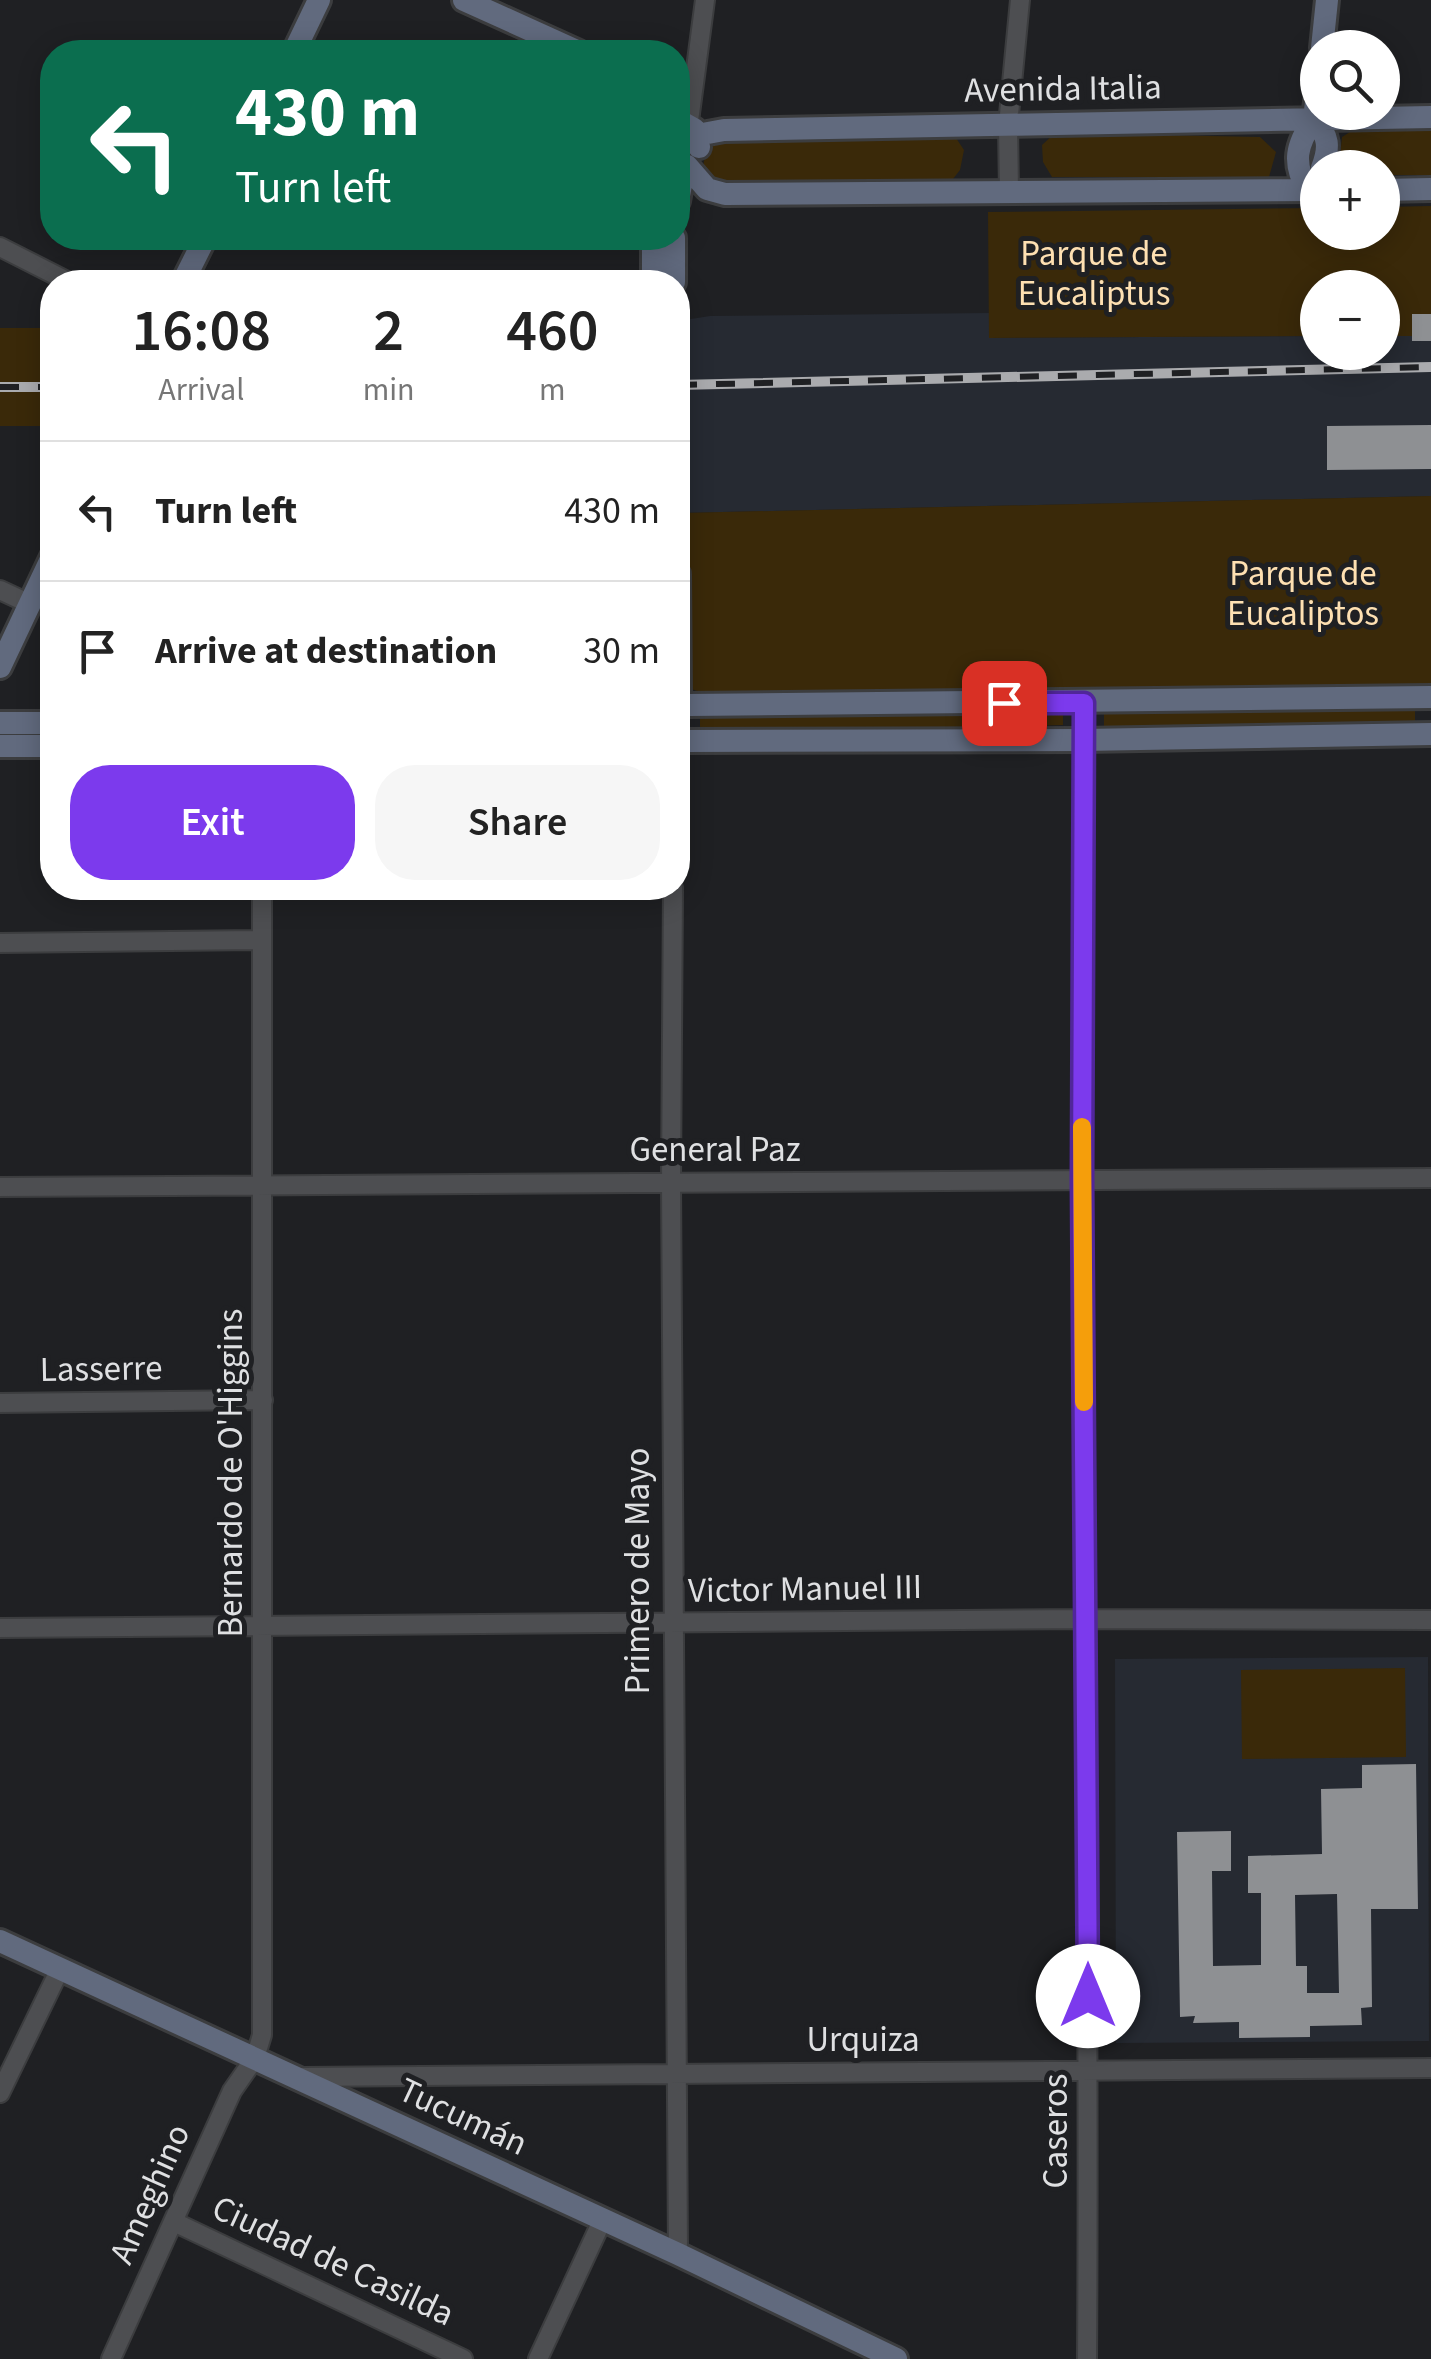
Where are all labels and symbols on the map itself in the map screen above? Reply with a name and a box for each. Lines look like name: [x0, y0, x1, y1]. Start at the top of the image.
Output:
street label: Avenida Italia: [964, 62, 1162, 116]
park label: Parque de Eucaliptus: [1018, 229, 1170, 319]
park label: Parque de Eucaliptos: [1227, 549, 1379, 639]
pin: [962, 661, 1047, 746]
street label: General Paz: [629, 1125, 801, 1175]
street label: Bernardo de O'Higgins: [206, 1309, 256, 1637]
street label: Lasserre: [39, 1343, 163, 1395]
street label: Primero de Mayo: [613, 1448, 663, 1694]
street label: Victor Manuel III: [688, 1562, 922, 1616]
position arrow: [1036, 1944, 1140, 2048]
street label: Urquiza: [806, 2015, 920, 2065]
street label: Tucumán: [390, 2065, 536, 2169]
street label: Caseros: [1031, 2073, 1081, 2189]
street label: Ameghino: [97, 2116, 203, 2272]
street label: Ciudad de Casilda: [204, 2183, 462, 2339]

